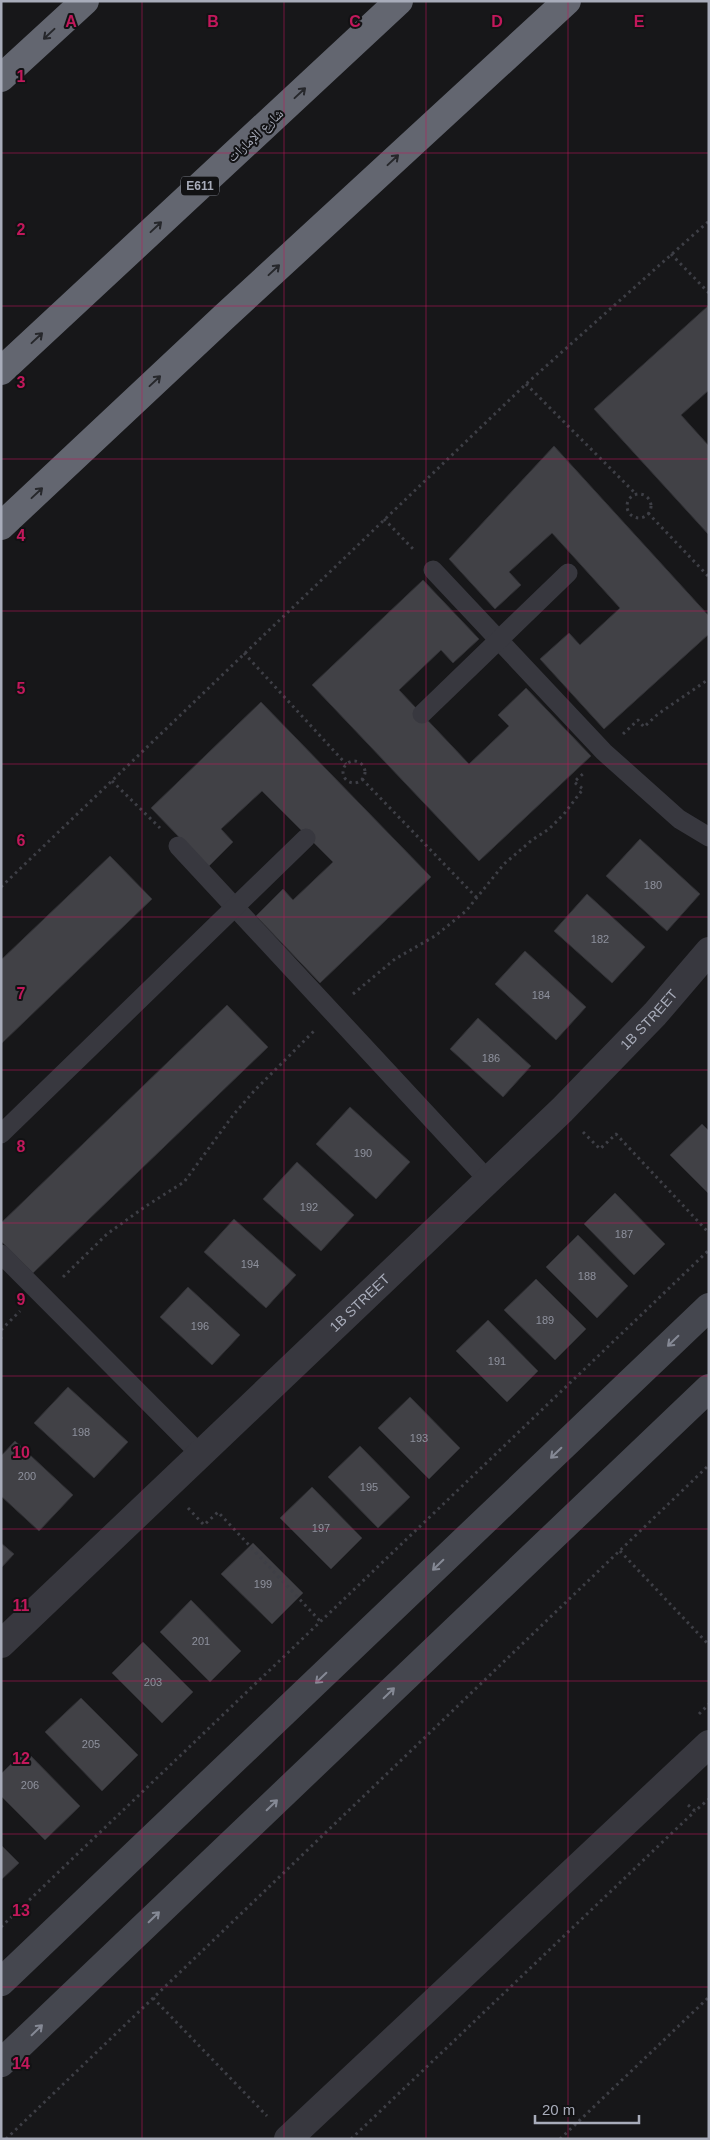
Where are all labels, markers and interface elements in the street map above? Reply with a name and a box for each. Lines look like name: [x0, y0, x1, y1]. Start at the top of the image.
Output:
text: A: [65, 13, 77, 30]
text: B: [207, 13, 219, 30]
text: C: [349, 13, 361, 30]
text: D: [491, 13, 503, 30]
text: E: [634, 13, 645, 30]
one-way arrow: [43, 28, 56, 40]
text: 1: [17, 68, 26, 85]
one-way arrow: [294, 87, 307, 99]
street label: شارع الإمارات: [224, 105, 288, 166]
one-way arrow: [387, 154, 400, 166]
road number: E611: [181, 177, 219, 196]
text: 2: [17, 221, 26, 238]
one-way arrow: [149, 221, 162, 233]
one-way arrow: [267, 264, 280, 276]
one-way arrow: [30, 332, 43, 344]
text: 3: [17, 374, 26, 391]
one-way arrow: [149, 375, 161, 387]
one-way arrow: [30, 487, 43, 499]
text: 4: [17, 527, 26, 544]
text: 5: [17, 680, 26, 697]
text: 6: [17, 832, 26, 849]
house number: 180: [644, 879, 662, 891]
house number: 182: [591, 933, 609, 945]
text: 7: [17, 985, 26, 1002]
street label: 1B STREET: [617, 986, 681, 1053]
house number: 184: [532, 989, 550, 1001]
house number: 186: [482, 1052, 500, 1064]
text: 8: [17, 1138, 26, 1155]
house number: 190: [354, 1147, 372, 1159]
house number: 192: [300, 1201, 318, 1213]
house number: 187: [615, 1228, 633, 1240]
house number: 194: [241, 1258, 259, 1270]
street label: 1B STREET: [326, 1270, 393, 1335]
house number: 188: [578, 1270, 596, 1282]
text: 9: [17, 1291, 26, 1308]
house number: 189: [536, 1314, 554, 1326]
house number: 196: [191, 1320, 209, 1332]
one-way arrow: [667, 1335, 680, 1347]
house number: 191: [488, 1355, 506, 1367]
house number: 198: [72, 1426, 90, 1438]
house number: 193: [410, 1432, 428, 1444]
text: 10: [12, 1444, 30, 1461]
one-way arrow: [550, 1447, 562, 1459]
house number: 200: [18, 1470, 36, 1482]
house number: 195: [360, 1481, 378, 1493]
house number: 197: [312, 1522, 330, 1534]
one-way arrow: [432, 1559, 445, 1571]
house number: 199: [254, 1578, 272, 1590]
text: 11: [13, 1597, 30, 1614]
house number: 201: [192, 1635, 210, 1647]
one-way arrow: [315, 1671, 327, 1683]
house number: 203: [144, 1676, 162, 1688]
one-way arrow: [383, 1687, 396, 1699]
house number: 205: [82, 1738, 100, 1750]
text: 12: [12, 1750, 30, 1767]
house number: 206: [21, 1779, 39, 1791]
one-way arrow: [265, 1799, 278, 1811]
text: 13: [12, 1902, 30, 1919]
one-way arrow: [148, 1911, 160, 1923]
one-way arrow: [30, 2024, 42, 2036]
text: 14: [12, 2055, 30, 2072]
scale bar: [535, 2092, 639, 2124]
text: 20 m: [542, 2101, 575, 2118]

